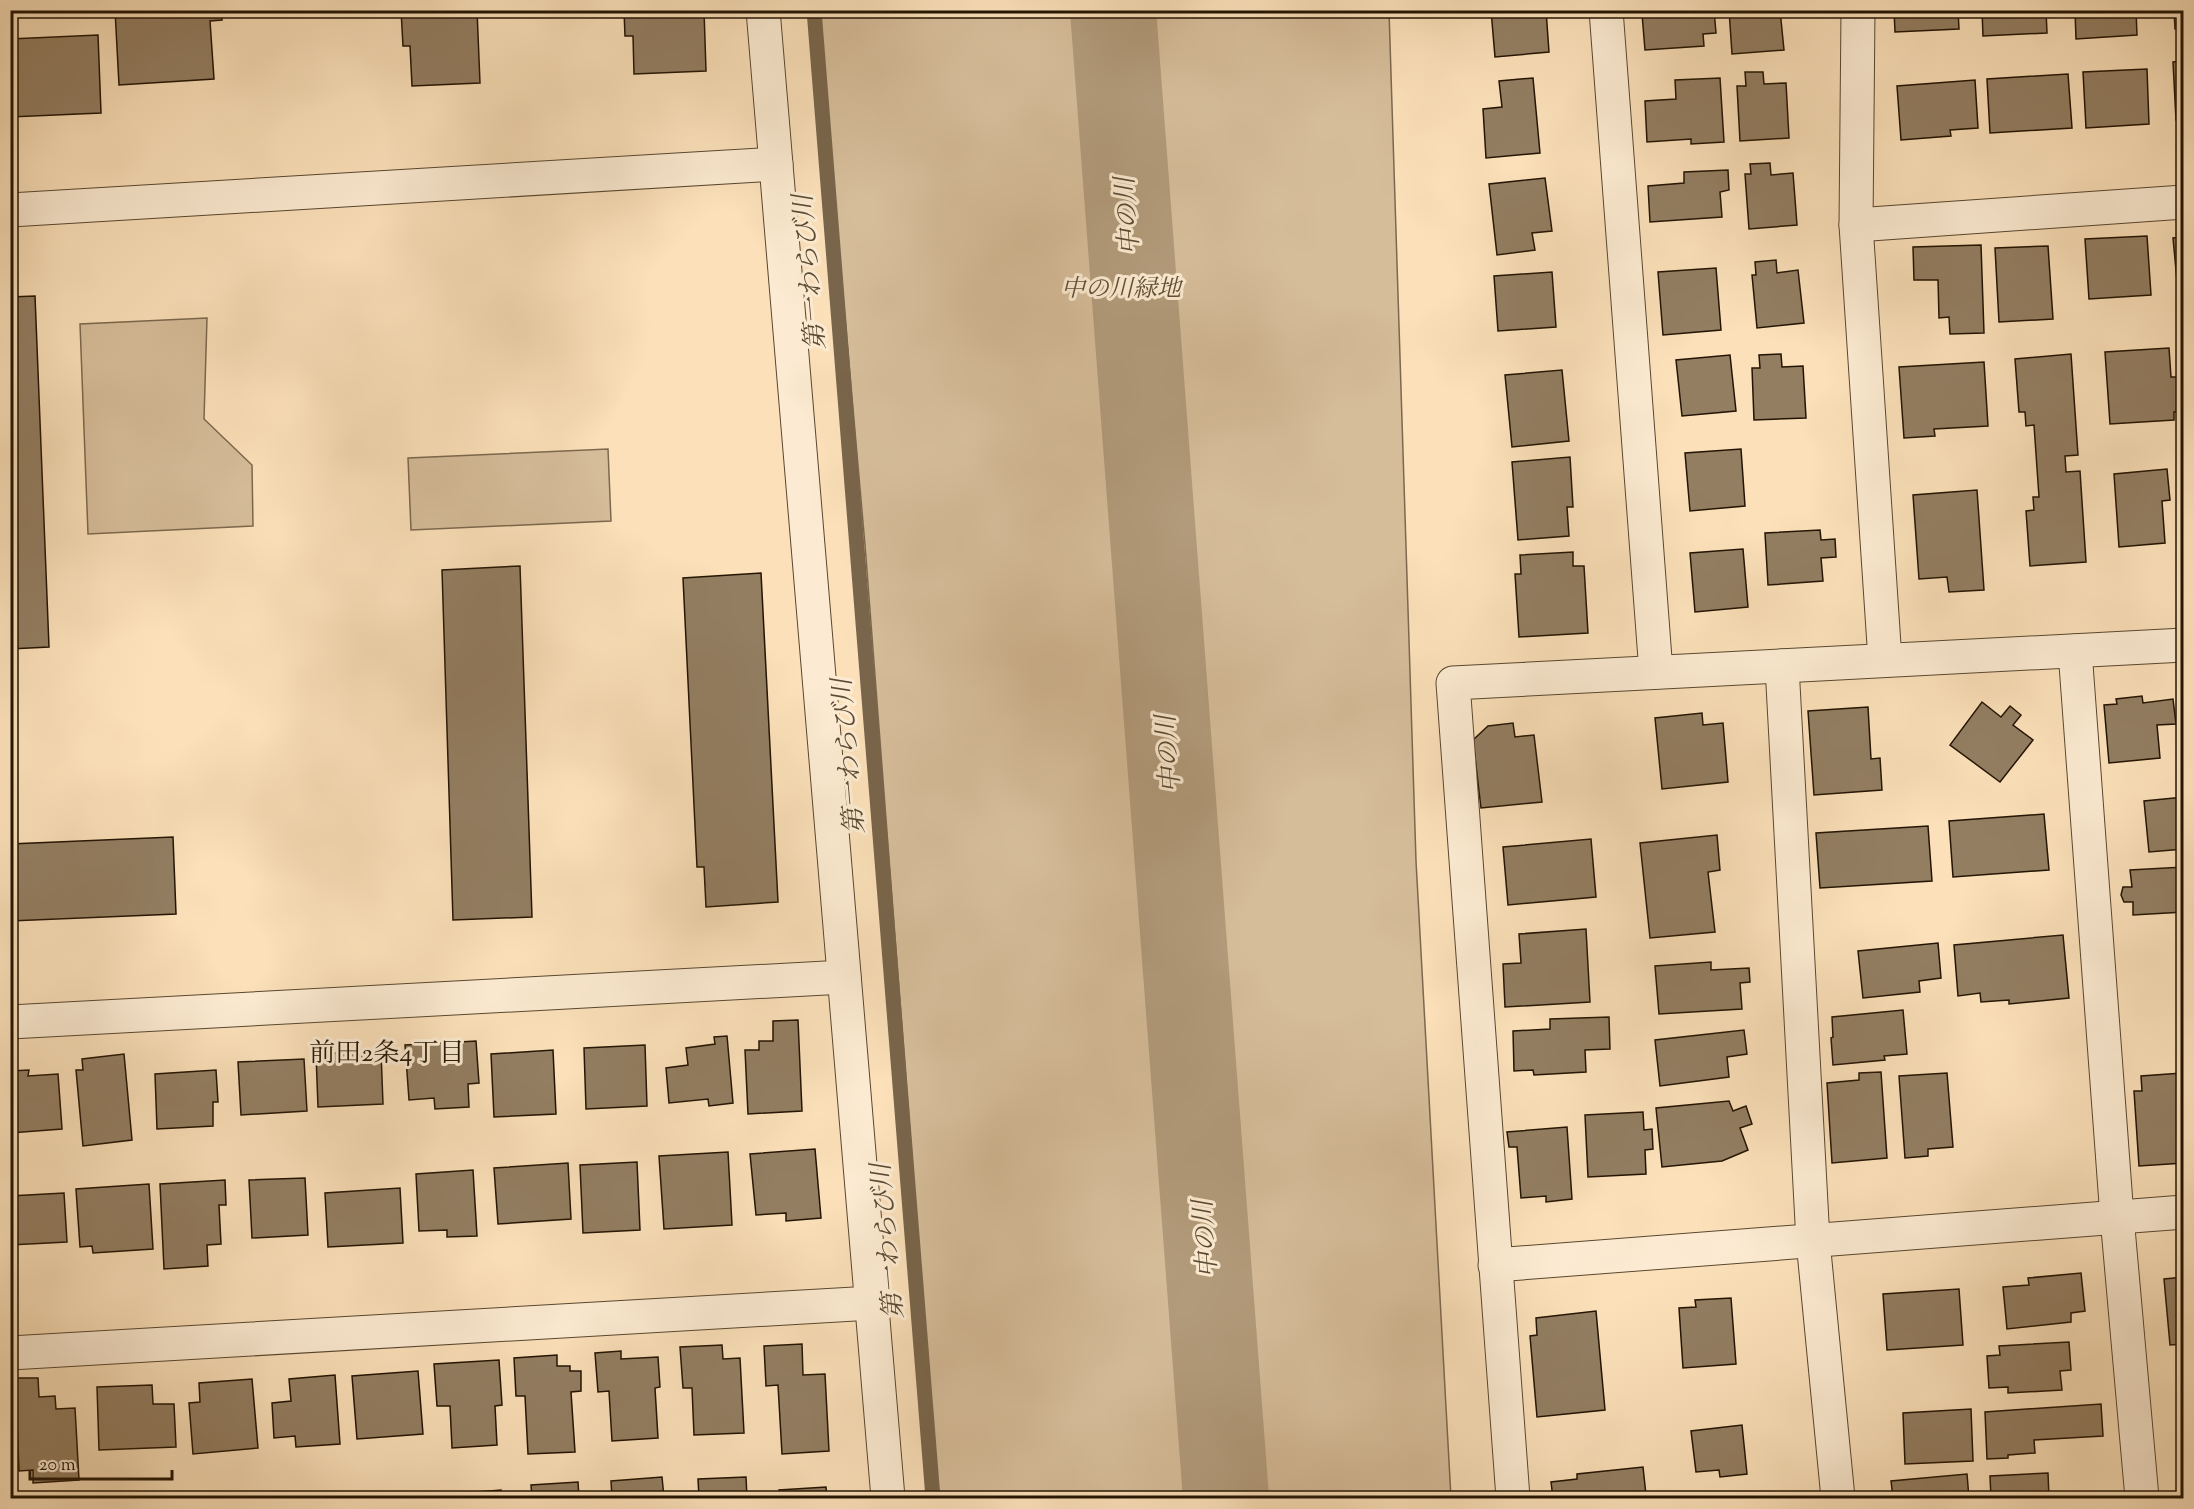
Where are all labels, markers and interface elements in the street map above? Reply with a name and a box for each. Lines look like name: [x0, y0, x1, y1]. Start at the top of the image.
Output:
water label: 中の川: [1108, 173, 1150, 256]
water label: 第一わらび川: [786, 190, 836, 351]
park label: 中の川緑地: [1061, 273, 1184, 307]
water label: 第一わらび川: [825, 674, 875, 835]
water label: 中の川: [1149, 711, 1191, 794]
district label: 前田2条4丁目: [309, 1036, 465, 1073]
water label: 第一わらび川: [864, 1159, 914, 1320]
water label: 中の川: [1186, 1196, 1228, 1279]
scale bar: [30, 1443, 172, 1481]
text: 20 m: [39, 1453, 76, 1479]

